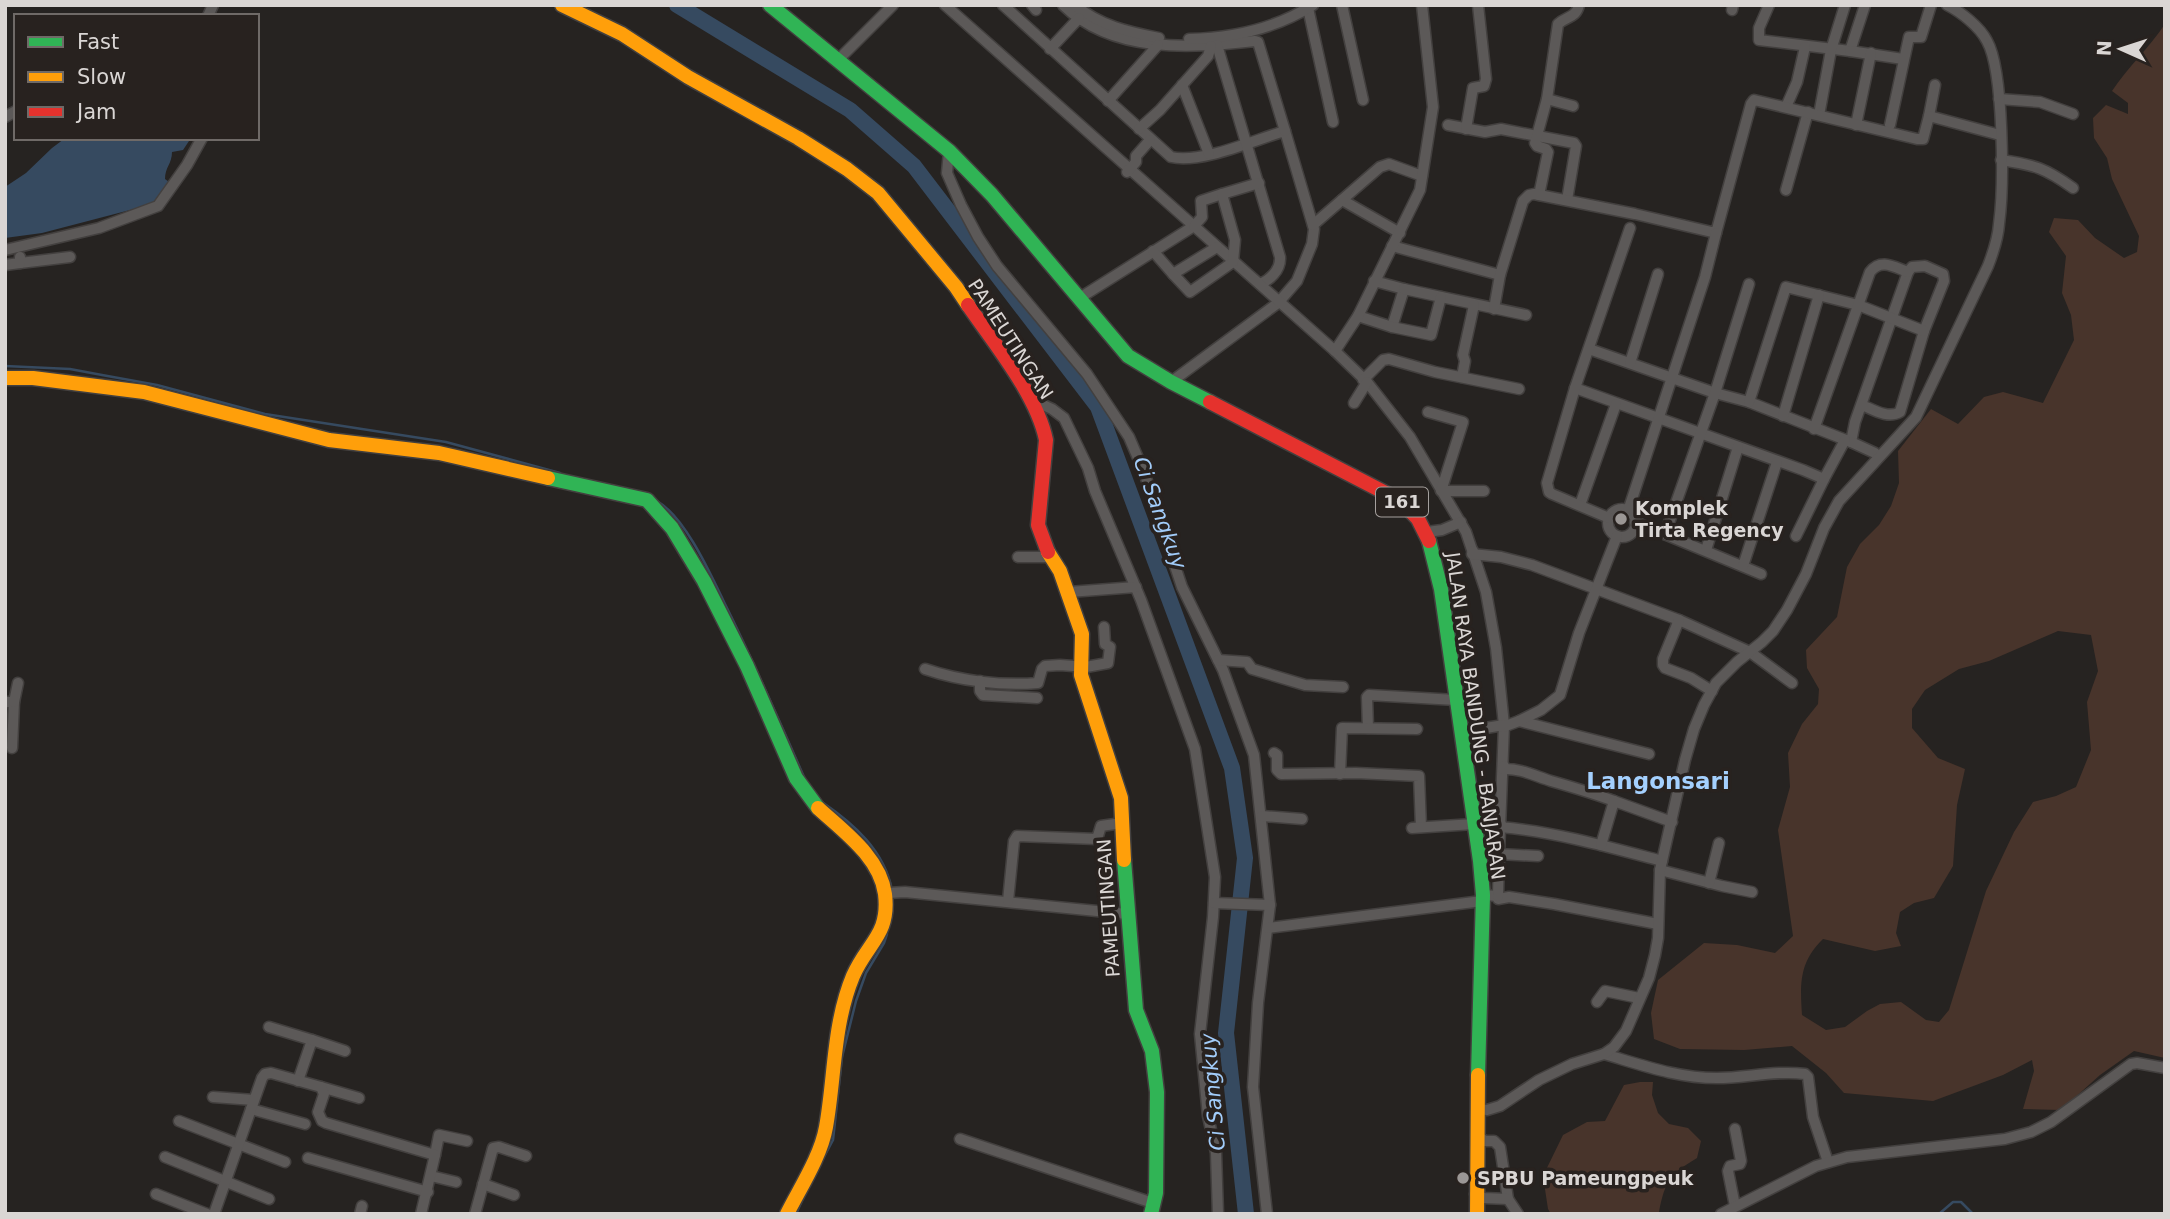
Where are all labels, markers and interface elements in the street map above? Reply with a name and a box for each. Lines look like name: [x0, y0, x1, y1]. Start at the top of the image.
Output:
legend: [14, 14, 259, 140]
north arrow: [2086, 14, 2156, 84]
text: Fast: [77, 30, 119, 54]
text: N: [2093, 40, 2115, 57]
text: Slow: [77, 65, 126, 89]
text: Jam: [75, 100, 117, 124]
street label: PAMEUTINGAN: [964, 275, 1058, 403]
water label: Ci Sangkuy: [1129, 453, 1192, 573]
road number: 161: [1376, 488, 1428, 516]
place label: Komplek Tirta Regency: [1635, 497, 1784, 541]
marker: Komplek Tirta Regency: [1613, 511, 1629, 527]
street label: JALAN RAYA BANDUNG - BANJARAN: [1442, 550, 1510, 881]
district label: Langonsari: [1586, 768, 1730, 794]
street label: PAMEUTINGAN: [1092, 838, 1124, 978]
water label: Ci Sangkuy: [1196, 1032, 1230, 1152]
place label: SPBU Pameungpeuk: [1477, 1167, 1694, 1189]
marker: SPBU Pameungpeuk: [1455, 1170, 1471, 1186]

